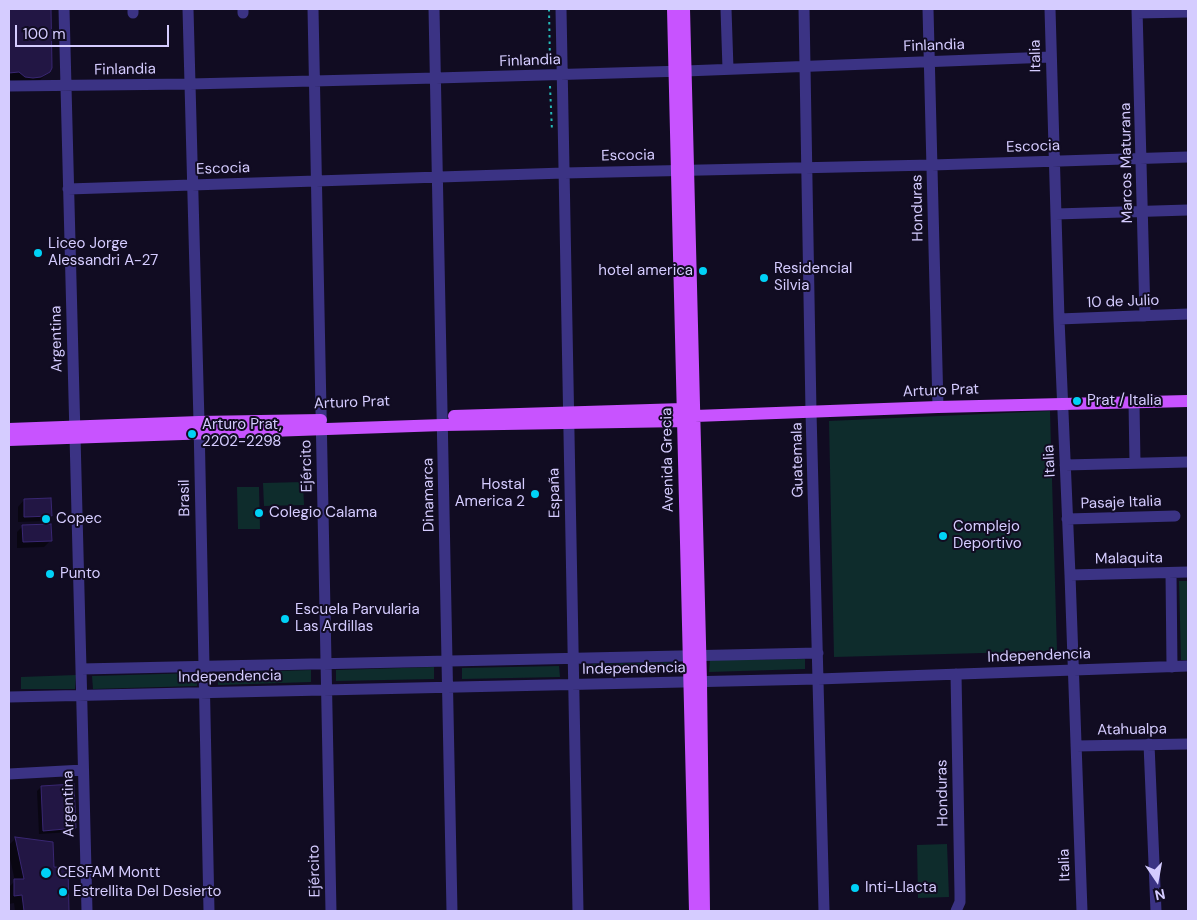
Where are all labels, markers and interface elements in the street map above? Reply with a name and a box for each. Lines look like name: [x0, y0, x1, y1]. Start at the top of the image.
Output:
scale bar: [18, 15, 171, 47]
text: 100 m: [23, 24, 66, 44]
street label: Finlandia: [903, 36, 965, 56]
street label: Italia: [1027, 40, 1045, 72]
street label: Finlandia: [499, 51, 561, 71]
street label: Finlandia: [94, 60, 156, 80]
street label: Marcos Maturana: [1117, 103, 1137, 223]
street label: Escocia: [1006, 137, 1060, 157]
street label: Escocia: [601, 147, 655, 165]
street label: Escocia: [196, 159, 250, 179]
street label: Honduras: [908, 174, 928, 242]
place label: Liceo Jorge Alessandri A-27: [48, 235, 158, 270]
marker: Liceo Jorge Alessandri A-27: [32, 247, 44, 259]
place label: Residencial Silvia: [774, 260, 852, 295]
place label: hotel america: [598, 262, 693, 280]
marker: hotel america: [697, 265, 709, 277]
marker: Residencial Silvia: [758, 272, 770, 284]
street label: 10 de Julio: [1086, 292, 1160, 312]
street label: Argentina: [47, 305, 67, 373]
street label: Arturo Prat: [903, 381, 979, 401]
place label: Prat / Italia: [1087, 392, 1162, 410]
street label: Arturo Prat: [314, 393, 390, 413]
marker: Prat / Italia: [1071, 395, 1083, 407]
street label: Avenida Grecia: [658, 408, 678, 512]
place label: Arturo Prat, 2202-2298: [202, 416, 282, 451]
street label: Guatemala: [788, 422, 808, 498]
marker: Arturo Prat, 2202-2298: [186, 428, 198, 440]
street label: Ejército: [298, 440, 316, 492]
street label: Italia: [1040, 444, 1060, 478]
street label: Dinamarca: [419, 458, 439, 532]
street label: España: [546, 468, 564, 518]
place label: Hostal America 2: [455, 476, 525, 511]
street label: Brasil: [176, 479, 194, 517]
marker: Hostal America 2: [529, 488, 541, 500]
street label: Pasaje Italia: [1080, 493, 1162, 513]
place label: Colegio Calama: [269, 504, 377, 522]
marker: Colegio Calama: [253, 507, 265, 519]
place label: Copec: [56, 510, 102, 528]
marker: Copec: [40, 513, 52, 525]
place label: Complejo Deportivo: [953, 518, 1022, 553]
marker: Complejo Deportivo: [937, 530, 949, 542]
street label: Malaquita: [1095, 549, 1163, 569]
place label: Punto: [60, 565, 100, 583]
marker: Punto: [44, 568, 56, 580]
place label: Escuela Parvularia Las Ardillas: [295, 601, 420, 636]
marker: Escuela Parvularia Las Ardillas: [279, 613, 291, 625]
street label: Independencia: [987, 645, 1091, 667]
street label: Independencia: [582, 659, 686, 679]
street label: Independencia: [178, 667, 282, 687]
street label: Atahualpa: [1097, 720, 1167, 740]
street label: Honduras: [933, 759, 953, 827]
street label: Argentina: [59, 770, 79, 838]
street label: Ejército: [306, 845, 324, 897]
street label: Italia: [1055, 848, 1075, 882]
north arrow: [1132, 855, 1182, 905]
place label: CESFAM Montt: [57, 864, 160, 882]
marker: CESFAM Montt: [39, 866, 53, 880]
place label: Inti-Llacta: [865, 879, 937, 897]
marker: Inti-Llacta: [849, 882, 861, 894]
place label: Estrellita Del Desierto: [73, 883, 221, 901]
text: N: [1153, 885, 1167, 905]
marker: Estrellita Del Desierto: [57, 886, 69, 898]

